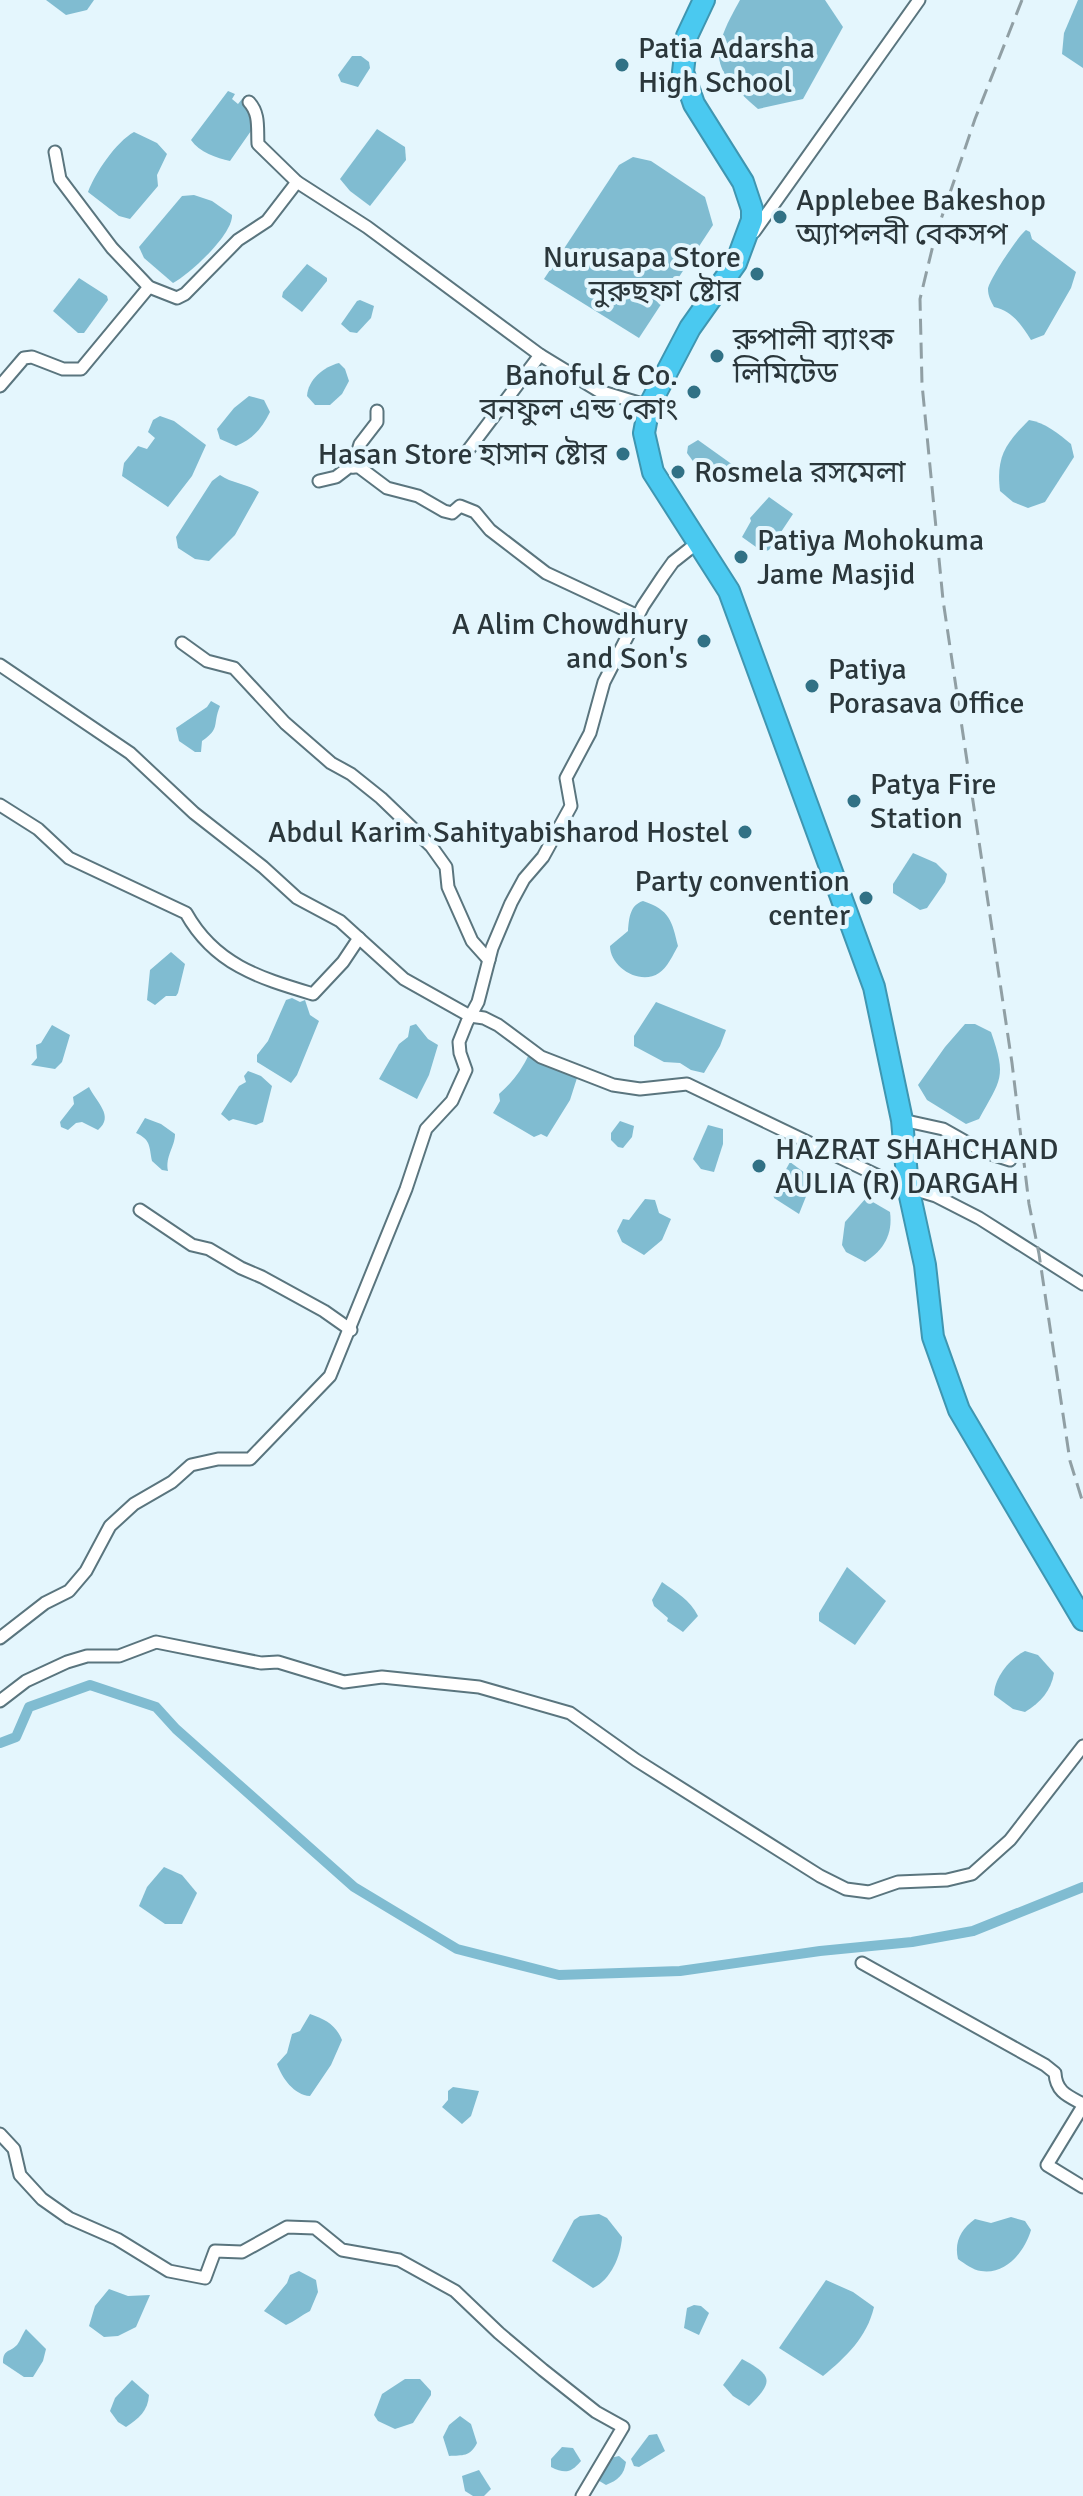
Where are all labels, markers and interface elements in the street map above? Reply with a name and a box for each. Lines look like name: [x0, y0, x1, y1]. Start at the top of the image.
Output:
place label: Patia Adarsha High School: [638, 30, 815, 101]
marker: Patia Adarsha High School: [613, 56, 631, 74]
place label: Applebee Bakeshop অ্যাপলবী বেকসপ: [795, 182, 1046, 253]
marker: Applebee Bakeshop অ্যাপলবী বেকসপ: [771, 208, 789, 226]
place label: Nurusapa Store নুরুছফা ষ্টোর: [543, 239, 742, 310]
marker: Nurusapa Store নুরুছফা ষ্টোর: [748, 265, 766, 283]
place label: রুপালী ব্যাংক লিমিটেড: [732, 321, 895, 392]
marker: রুপালী ব্যাংক লিমিটেড: [708, 347, 726, 365]
place label: Banoful & Co. বনফুল এন্ড কোং: [479, 357, 678, 428]
marker: Banoful & Co. বনফুল এন্ড কোং: [685, 383, 703, 401]
place label: Hasan Store হাসান ষ্টোর: [318, 436, 608, 473]
marker: Hasan Store হাসান ষ্টোর: [614, 445, 632, 463]
place label: Rosmela রসমেলা: [694, 454, 907, 491]
marker: Rosmela রসমেলা: [669, 463, 687, 481]
place label: Patiya Mohokuma Jame Masjid: [757, 522, 984, 593]
marker: Patiya Mohokuma Jame Masjid: [732, 548, 750, 566]
place label: A Alim Chowdhury and Son's: [452, 606, 688, 677]
marker: A Alim Chowdhury and Son's: [695, 632, 713, 650]
place label: Patiya Porasava Office: [828, 651, 1025, 722]
marker: Patiya Porasava Office: [803, 677, 821, 695]
place label: Patya Fire Station: [870, 766, 997, 837]
marker: Patya Fire Station: [845, 792, 863, 810]
place label: Abdul Karim Sahityabisharod Hostel: [268, 814, 729, 851]
marker: Abdul Karim Sahityabisharod Hostel: [736, 823, 754, 841]
place label: Party convention center: [635, 863, 850, 934]
marker: Party convention center: [857, 889, 875, 907]
place label: HAZRAT SHAHCHAND AULIA (R) DARGAH: [775, 1131, 1058, 1202]
marker: HAZRAT SHAHCHAND AULIA (R) DARGAH: [750, 1157, 768, 1175]

